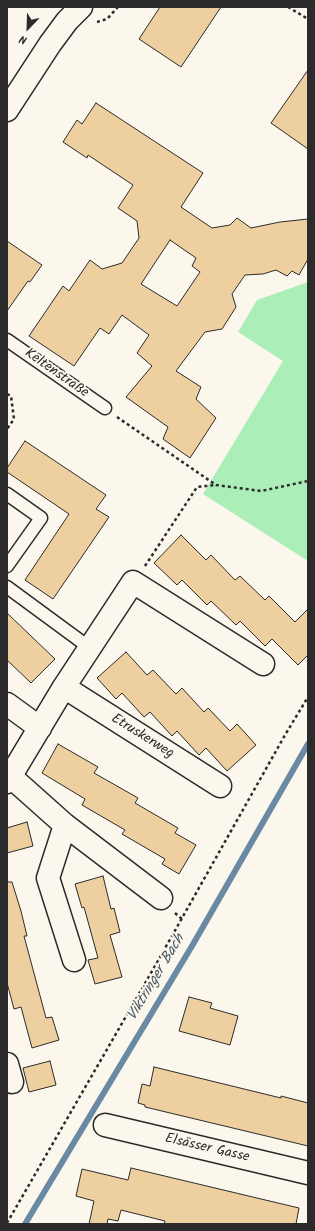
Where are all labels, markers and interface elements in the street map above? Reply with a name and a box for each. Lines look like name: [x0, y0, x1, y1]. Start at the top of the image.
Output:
north arrow: [8, 8, 48, 48]
text: N: [17, 29, 30, 49]
street label: Keltenstraße: [21, 346, 91, 402]
street label: Etruskerweg: [108, 711, 176, 763]
water label: Viktringer Bach: [124, 932, 190, 1024]
street label: Elsässer Gasse: [163, 1131, 251, 1167]

